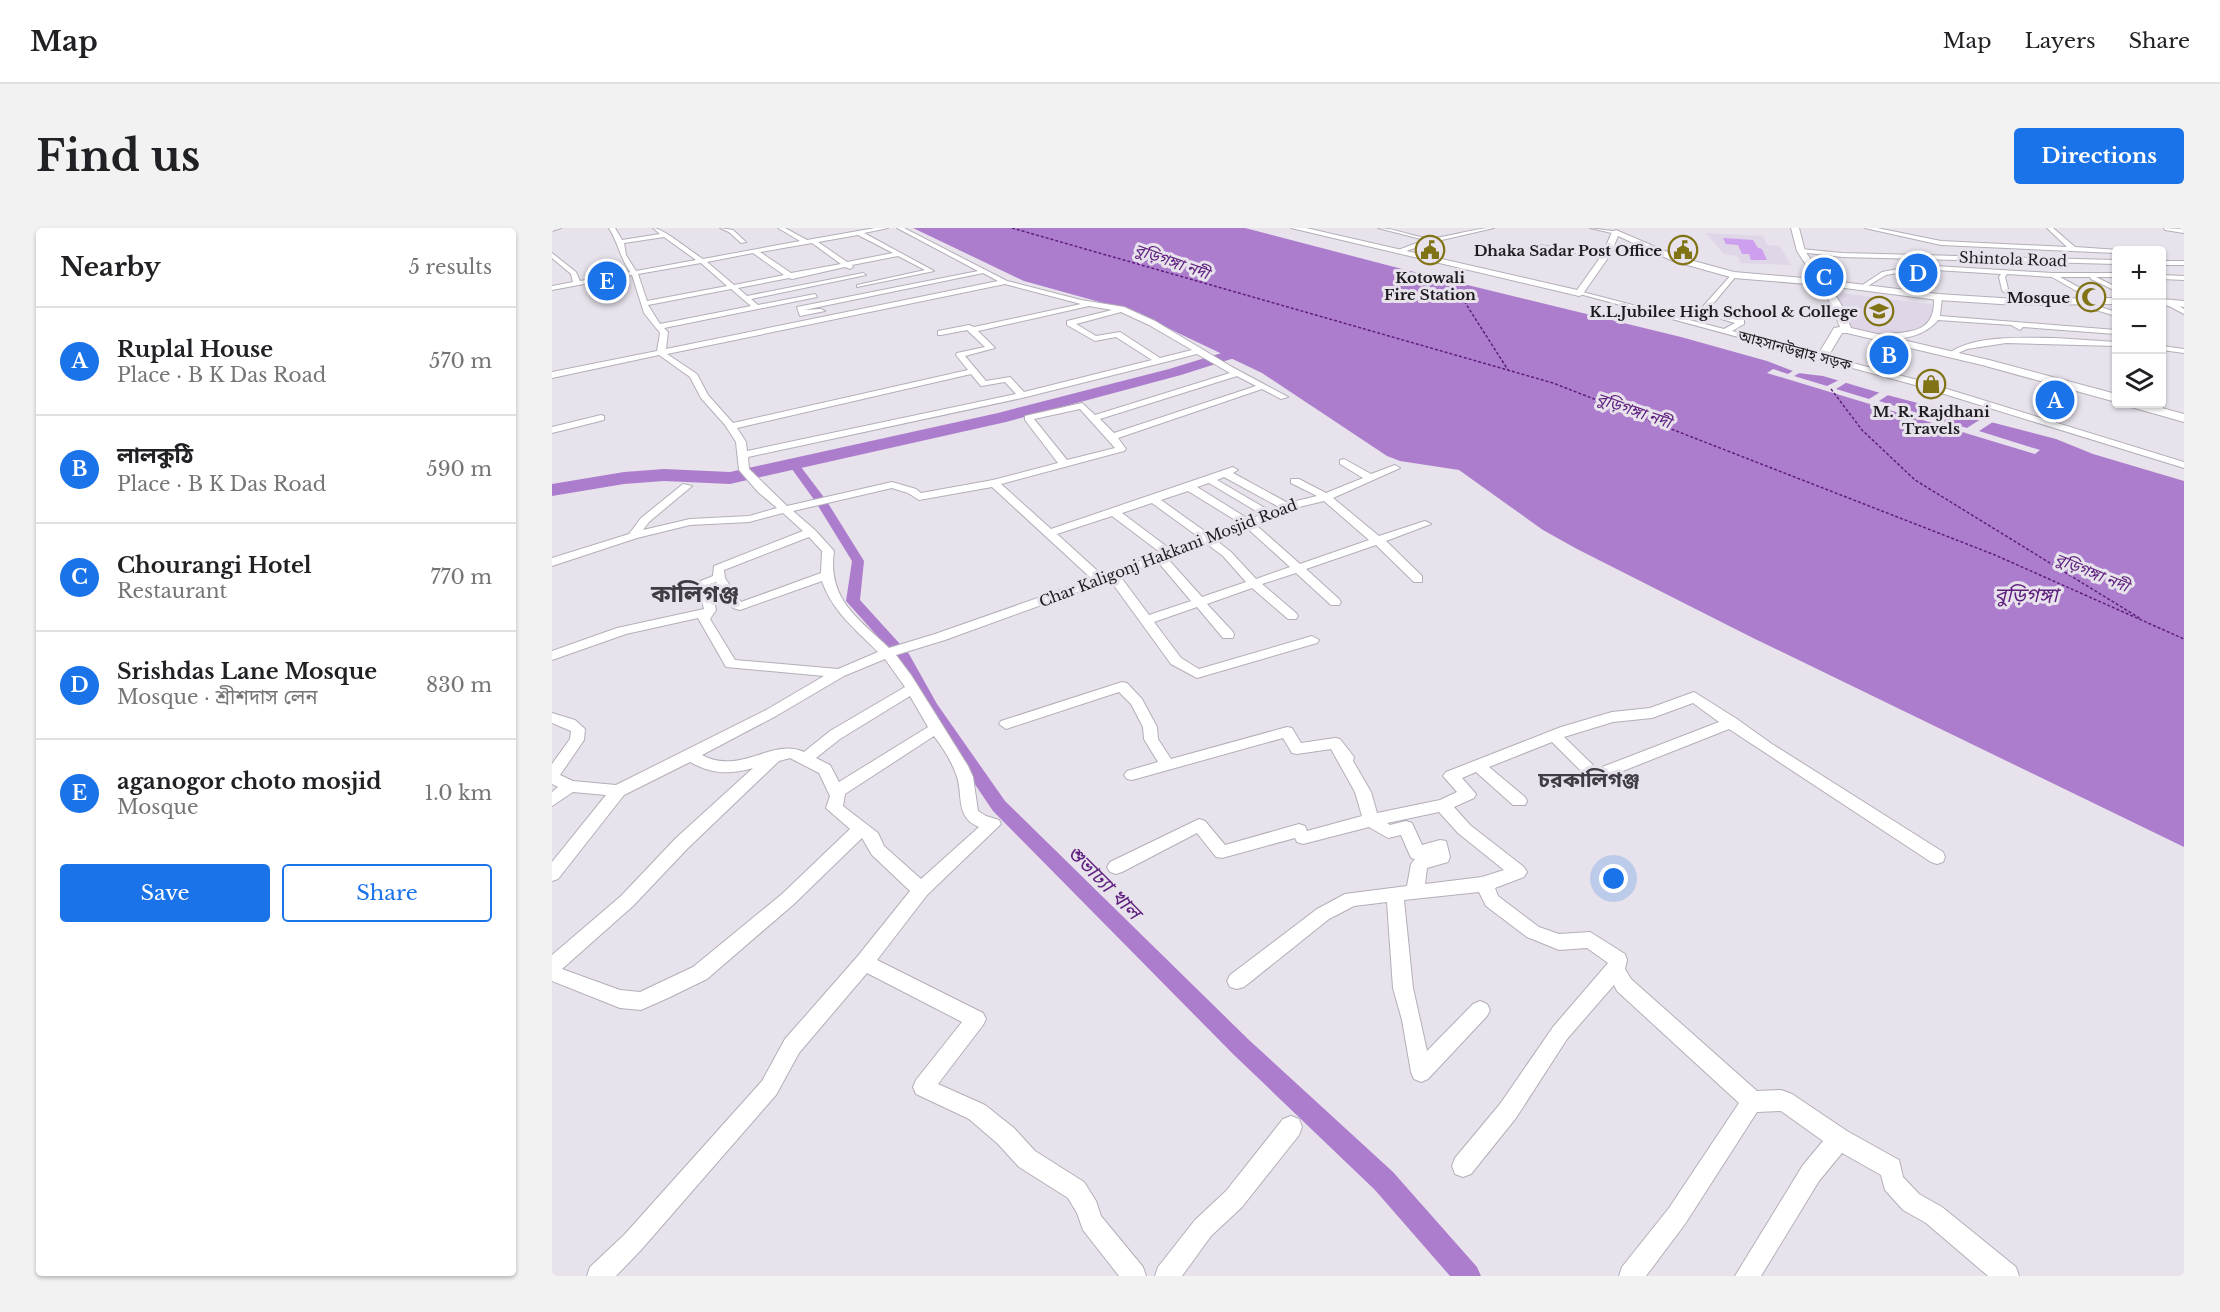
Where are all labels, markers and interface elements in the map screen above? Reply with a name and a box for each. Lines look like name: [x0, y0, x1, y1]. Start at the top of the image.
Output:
text: Map: [30, 24, 98, 59]
text: Map: [1943, 28, 1992, 54]
text: Layers: [2025, 28, 2096, 54]
text: Share: [2129, 28, 2190, 54]
button: Directions: [2014, 128, 2184, 184]
text: Find us: [36, 130, 200, 182]
public building icon: Kotowali Fire Station: [1414, 234, 1446, 266]
public building icon: Dhaka Sadar Post Office: [1667, 234, 1699, 266]
water label: বুড়িগঙ্গা নদী: [1132, 239, 1215, 284]
place label: Dhaka Sadar Post Office: [1474, 241, 1662, 260]
map controls: [2112, 246, 2166, 408]
button: +: [2112, 246, 2166, 300]
street label: Shintola Road: [1959, 248, 2067, 270]
pin: D: [1898, 250, 1938, 296]
text: Nearby: [60, 251, 161, 283]
pin: C: [1804, 254, 1844, 300]
text: 5 results: [409, 255, 492, 279]
pin: E: [588, 259, 626, 304]
place label: Kotowali Fire Station: [1384, 268, 1476, 304]
mosque icon: Mosque: [2075, 281, 2107, 313]
place label: Mosque: [2007, 288, 2070, 307]
school or university icon: K.L.Jubilee High School & College: [1863, 295, 1895, 327]
button: −: [2112, 300, 2166, 354]
place label: K.L.Jubilee High School & College: [1589, 302, 1858, 321]
street label: আহসানউল্লাহ সড়ক: [1735, 325, 1855, 375]
pin: B: [1870, 332, 1908, 378]
text: Ruplal House: [117, 336, 273, 363]
text: A: [71, 349, 88, 373]
text: 570 m: [429, 349, 492, 373]
button: layers: [2112, 354, 2166, 408]
text: Place · B K Das Road: [117, 363, 326, 387]
shop icon: M. R. Rajdhani Travels: [1915, 368, 1947, 400]
pin: A: [2036, 378, 2074, 423]
water label: বুড়িগঙ্গা নদী: [1594, 388, 1677, 433]
place label: M. R. Rajdhani Travels: [1872, 402, 1990, 438]
text: লালকুঠি: [117, 442, 193, 469]
text: B: [72, 457, 87, 481]
text: 590 m: [426, 457, 492, 481]
text: Place · B K Das Road: [117, 472, 326, 496]
street label: Char Kaligonj Hakkani Mosjid Road: [1036, 495, 1300, 611]
water label: বুড়িগঙ্গা নদী: [2052, 548, 2134, 597]
text: Chourangi Hotel: [117, 552, 312, 579]
text: C: [71, 565, 88, 589]
text: 770 m: [430, 565, 492, 589]
text: Restaurant: [117, 579, 227, 603]
district label: কালিগঞ্জ: [650, 579, 739, 608]
water label: বুড়িগঙ্গা: [1994, 583, 2061, 607]
text: Srishdas Lane Mosque: [117, 658, 377, 685]
text: D: [70, 673, 89, 697]
text: 830 m: [426, 673, 492, 697]
text: Mosque · শ্রীশদাস লেন: [117, 685, 317, 709]
district label: চরকালিগঞ্জ: [1537, 767, 1640, 793]
text: aganogor choto mosjid: [117, 768, 381, 795]
text: E: [72, 781, 87, 805]
text: 1.0 km: [424, 781, 492, 805]
text: Mosque: [117, 795, 198, 819]
water label: শুভাঢ্যা খাল: [1062, 840, 1148, 926]
button: Save: [60, 864, 270, 922]
button: Share: [282, 864, 492, 922]
your location: [1599, 864, 1628, 893]

